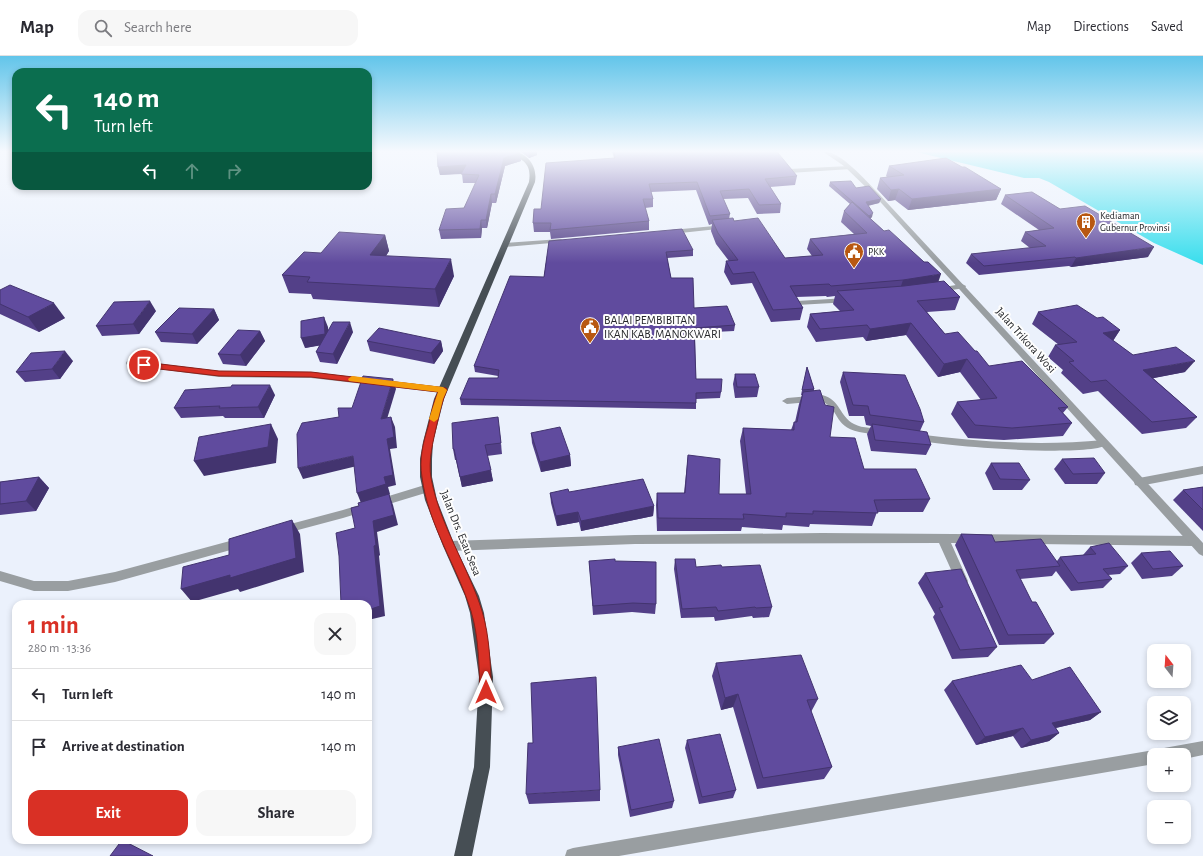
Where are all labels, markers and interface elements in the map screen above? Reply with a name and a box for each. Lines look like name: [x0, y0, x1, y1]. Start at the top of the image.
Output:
search box: [78, 10, 358, 46]
icon: search: [92, 17, 114, 39]
text: Map: [20, 18, 54, 37]
text: Search here: [124, 20, 192, 35]
text: Map: [1027, 20, 1051, 34]
text: Directions: [1073, 20, 1129, 34]
text: Saved: [1151, 20, 1183, 34]
icon: left: [28, 84, 80, 136]
text: 140 m: [94, 85, 160, 113]
text: Turn left: [94, 118, 153, 136]
icon: left: [139, 160, 161, 182]
icon: ahead: [181, 160, 203, 182]
icon: right: [223, 160, 245, 182]
building icon: Kediaman Gubernur Provinsi: [1075, 211, 1097, 239]
place label: Kediaman Gubernur Provinsi: [1100, 211, 1170, 233]
public building icon: PKK: [843, 241, 865, 269]
place label: PKK: [868, 247, 885, 257]
street label: Jalan Trikora Wosi: [994, 305, 1058, 375]
place label: BALAI PEMBIBITAN IKAN KAB. MANOKWARI: [604, 314, 721, 340]
public building icon: BALAI PEMBIBITAN IKAN KAB. MANOKWARI: [579, 316, 601, 344]
pin: [127, 348, 161, 382]
icon: arrive: [133, 354, 155, 376]
street label: Jalan Drs. Esau Sesa: [438, 489, 484, 578]
button: close: [314, 613, 356, 655]
text: 1 min: [28, 614, 79, 638]
text: 280 m · 13:36: [28, 642, 91, 655]
north arrow: [1147, 644, 1191, 688]
map controls: [1147, 644, 1191, 844]
position arrow: [465, 671, 507, 713]
icon: left: [28, 684, 50, 706]
text: Turn left: [62, 687, 113, 702]
text: 140 m: [321, 687, 356, 702]
button: layers: [1147, 696, 1191, 740]
icon: arrive: [28, 736, 50, 758]
text: Arrive at destination: [62, 739, 185, 754]
text: 140 m: [321, 739, 356, 754]
button: +: [1147, 748, 1191, 792]
button: Exit: [28, 790, 188, 836]
button: Share: [196, 790, 356, 836]
button: −: [1147, 800, 1191, 844]

